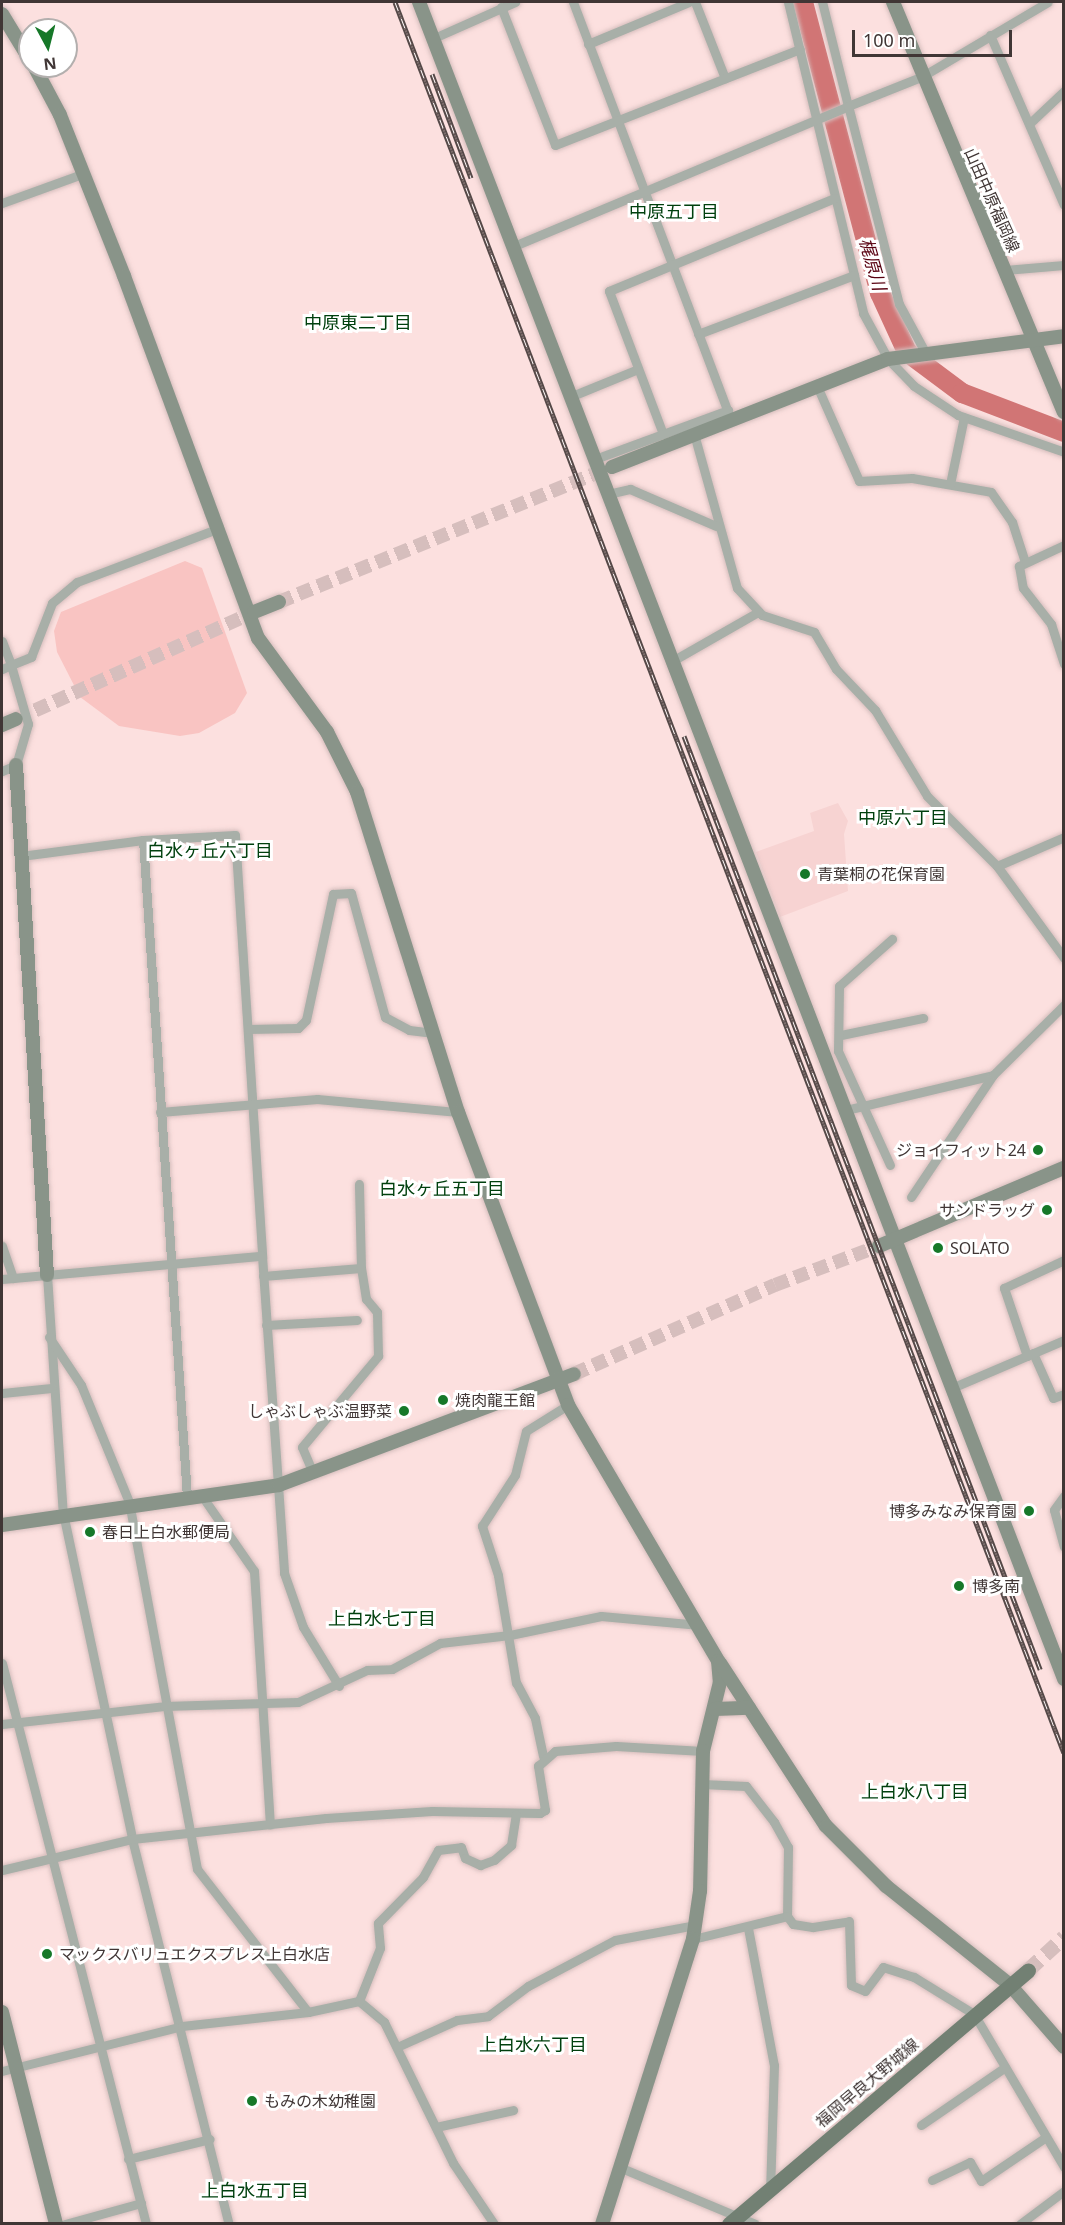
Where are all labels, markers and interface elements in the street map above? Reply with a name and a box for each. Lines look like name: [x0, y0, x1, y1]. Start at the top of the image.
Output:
north arrow: [18, 18, 78, 78]
scale bar: [855, 18, 1016, 56]
text: 100 m: [863, 28, 915, 52]
text: N: [42, 52, 58, 76]
street label: 山田中原福岡線: [960, 145, 1024, 255]
district label: 中原五丁目: [629, 200, 719, 222]
water label: 梶原川: [855, 235, 891, 293]
district label: 中原東二丁目: [304, 311, 412, 333]
district label: 中原六丁目: [858, 806, 948, 828]
district label: 白水ヶ丘六丁目: [147, 839, 273, 861]
place label: 青葉桐の花保育園: [817, 864, 945, 884]
marker: 青葉桐の花保育園: [798, 867, 812, 881]
place label: ジョイフィット24: [896, 1140, 1026, 1160]
marker: ジョイフィット24: [1031, 1143, 1045, 1157]
district label: 白水ヶ丘五丁目: [379, 1177, 505, 1199]
place label: サンドラッグ: [939, 1200, 1035, 1220]
marker: サンドラッグ: [1040, 1203, 1054, 1217]
place label: SOLATO: [950, 1238, 1010, 1258]
marker: SOLATO: [931, 1241, 945, 1255]
place label: 焼肉龍王館: [455, 1390, 535, 1410]
marker: 焼肉龍王館: [436, 1393, 450, 1407]
place label: しゃぶしゃぶ温野菜: [248, 1401, 392, 1421]
marker: しゃぶしゃぶ温野菜: [397, 1404, 411, 1418]
place label: 博多みなみ保育園: [889, 1501, 1017, 1521]
marker: 博多みなみ保育園: [1022, 1504, 1036, 1518]
place label: 春日上白水郵便局: [102, 1522, 230, 1542]
marker: 春日上白水郵便局: [83, 1525, 97, 1539]
place label: 博多南: [972, 1576, 1020, 1596]
marker: 博多南: [950, 1577, 968, 1595]
district label: 上白水七丁目: [328, 1607, 436, 1629]
district label: 上白水八丁目: [861, 1780, 969, 1802]
place label: マックスバリュエクスプレス上白水店: [59, 1944, 331, 1964]
marker: マックスバリュエクスプレス上白水店: [40, 1947, 54, 1961]
district label: 上白水六丁目: [479, 2033, 587, 2055]
street label: 福岡早良大野城線: [812, 2035, 922, 2131]
place label: もみの木幼稚園: [264, 2091, 376, 2111]
marker: もみの木幼稚園: [245, 2094, 259, 2108]
district label: 上白水五丁目: [201, 2179, 309, 2201]

